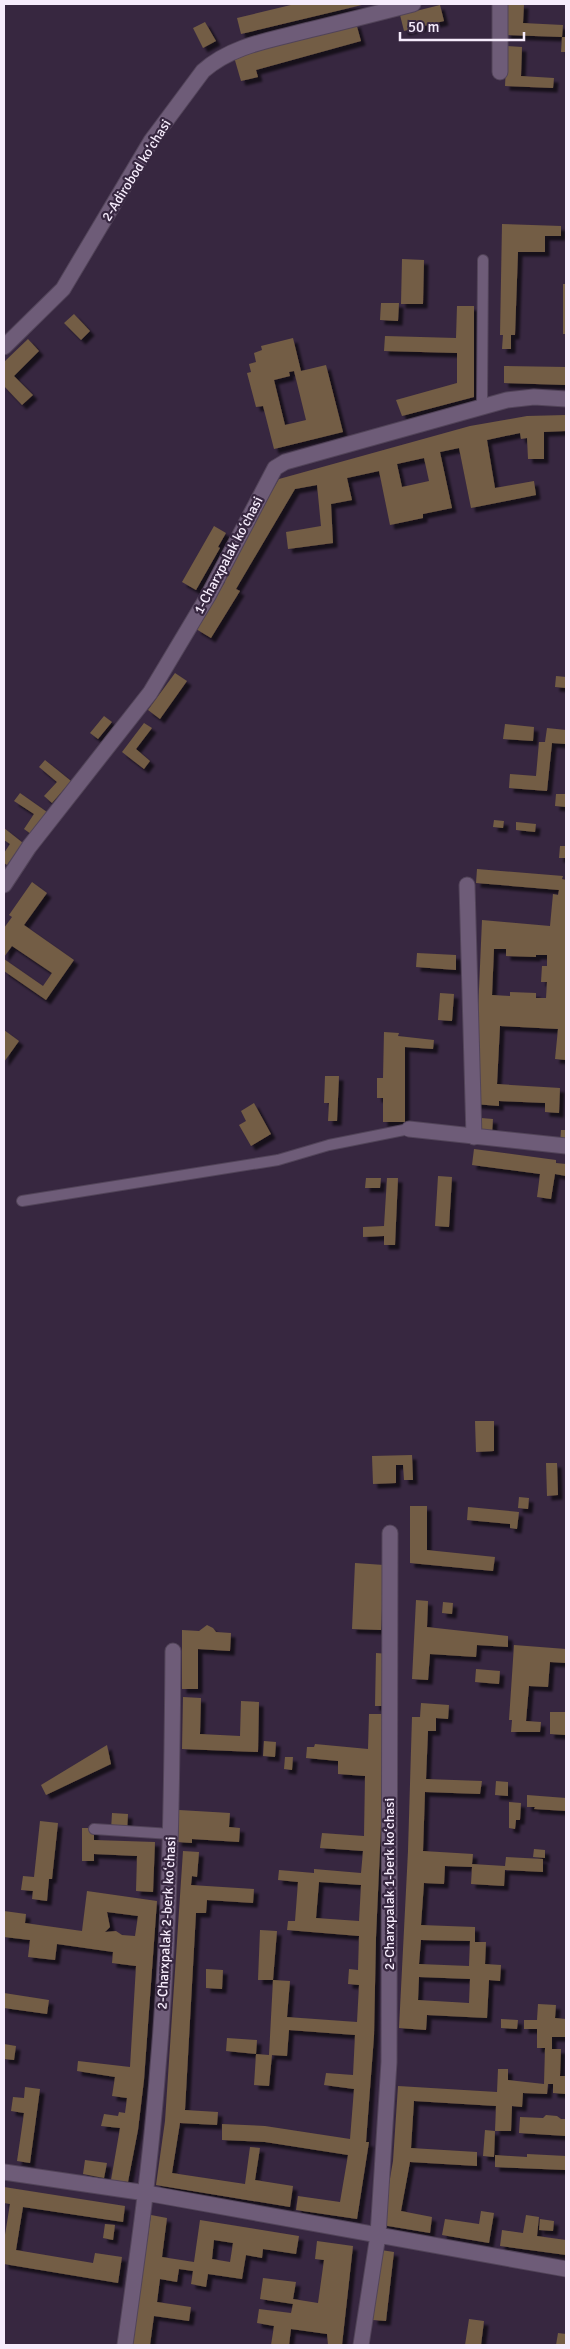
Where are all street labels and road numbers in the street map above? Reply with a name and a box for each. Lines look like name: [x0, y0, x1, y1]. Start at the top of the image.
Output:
street label: 2-Adirobod koʻchasi: [98, 116, 175, 224]
street label: 1-Charxpalak koʻchasi: [190, 494, 267, 617]
street label: 2-Charxpalak 1-berk koʻchasi: [381, 1798, 398, 1970]
street label: 2-Charxpalak 2-berk koʻchasi: [153, 1836, 180, 2010]

